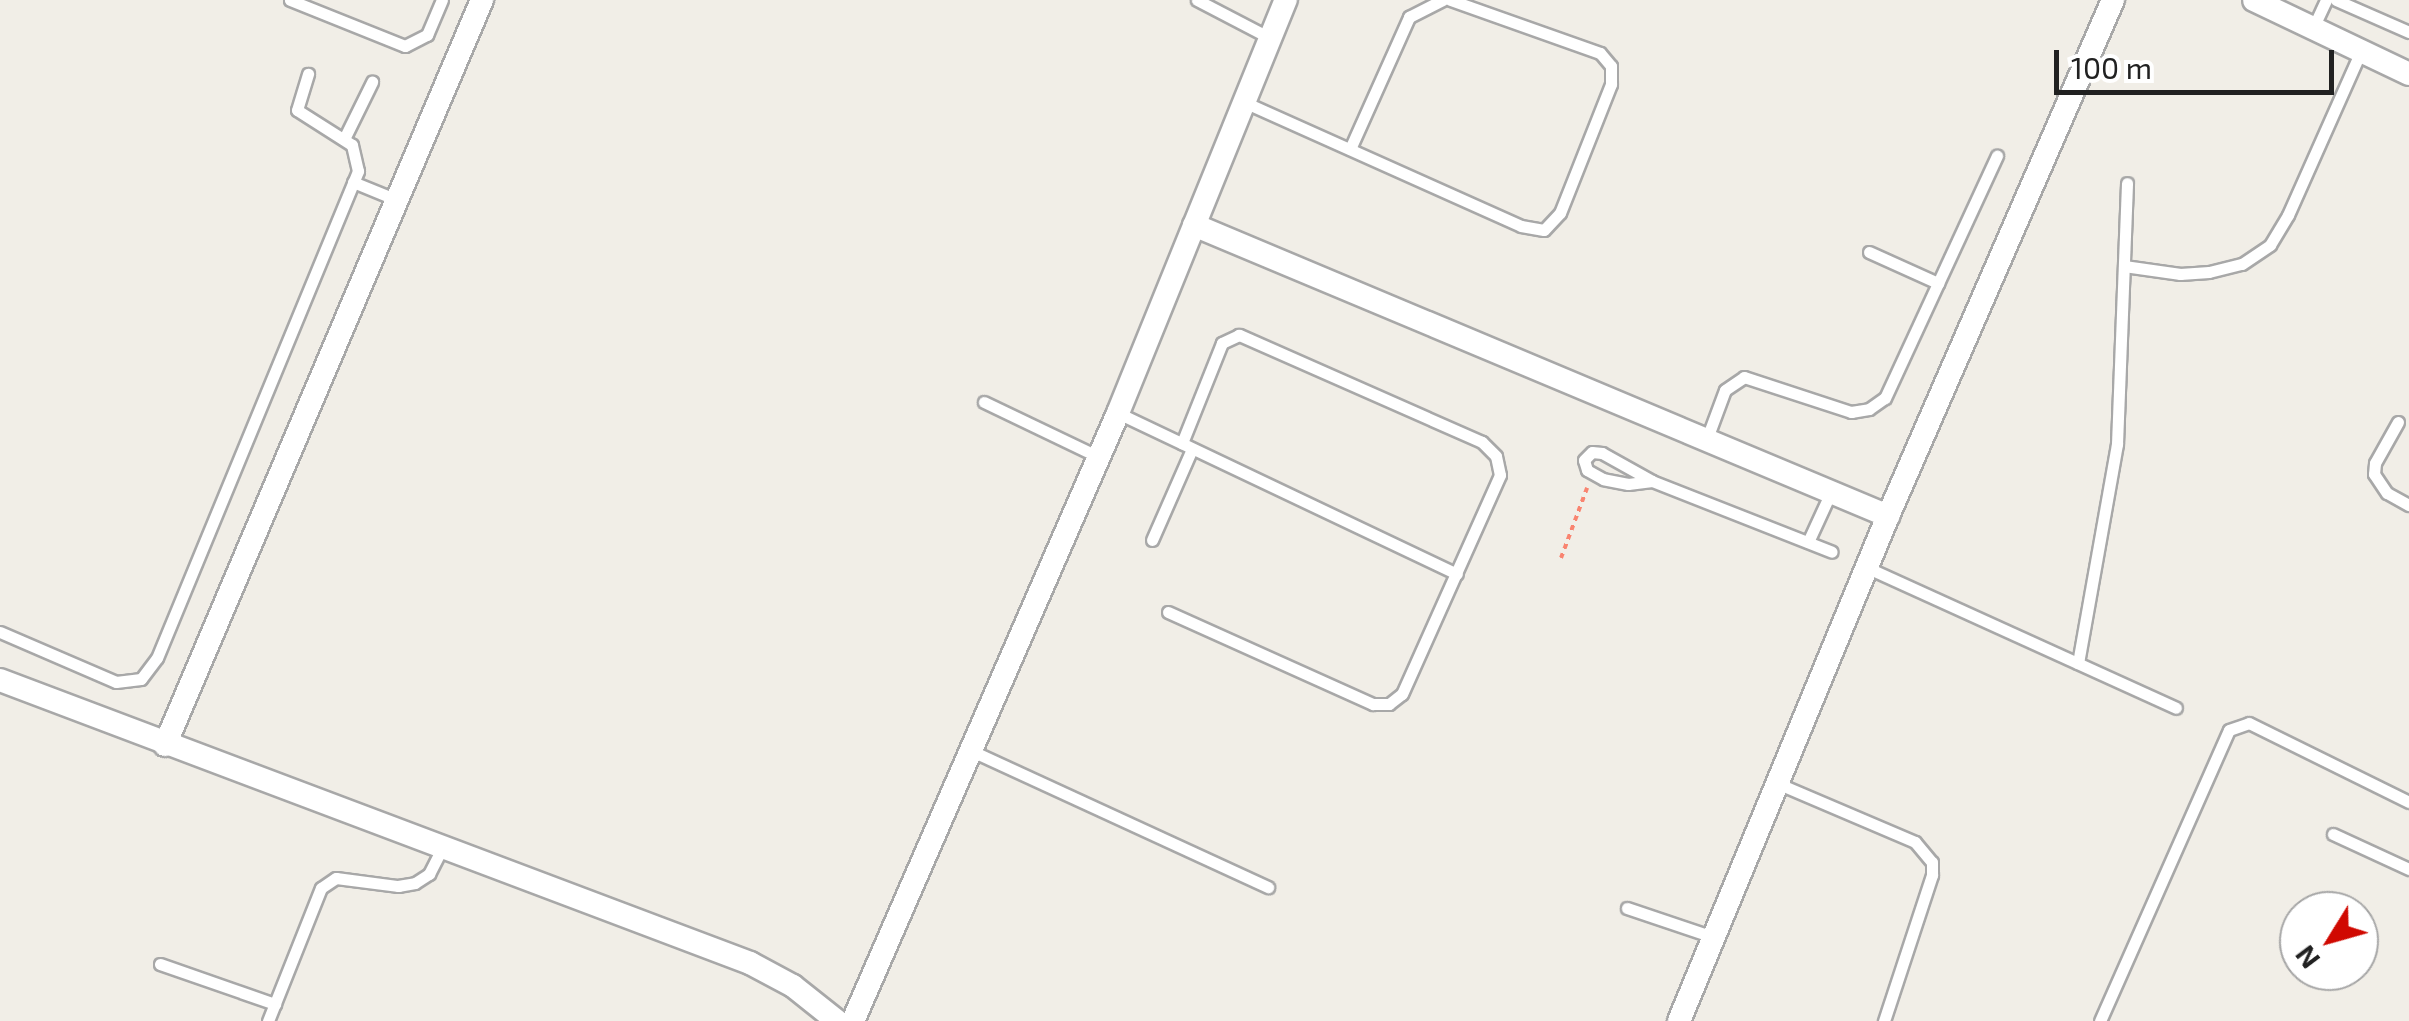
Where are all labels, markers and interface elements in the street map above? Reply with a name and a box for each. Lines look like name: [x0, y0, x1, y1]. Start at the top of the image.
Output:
scale bar: [2059, 30, 2339, 92]
text: 100 m: [2071, 49, 2152, 85]
north arrow: [2279, 891, 2379, 991]
text: N: [2287, 940, 2326, 976]

